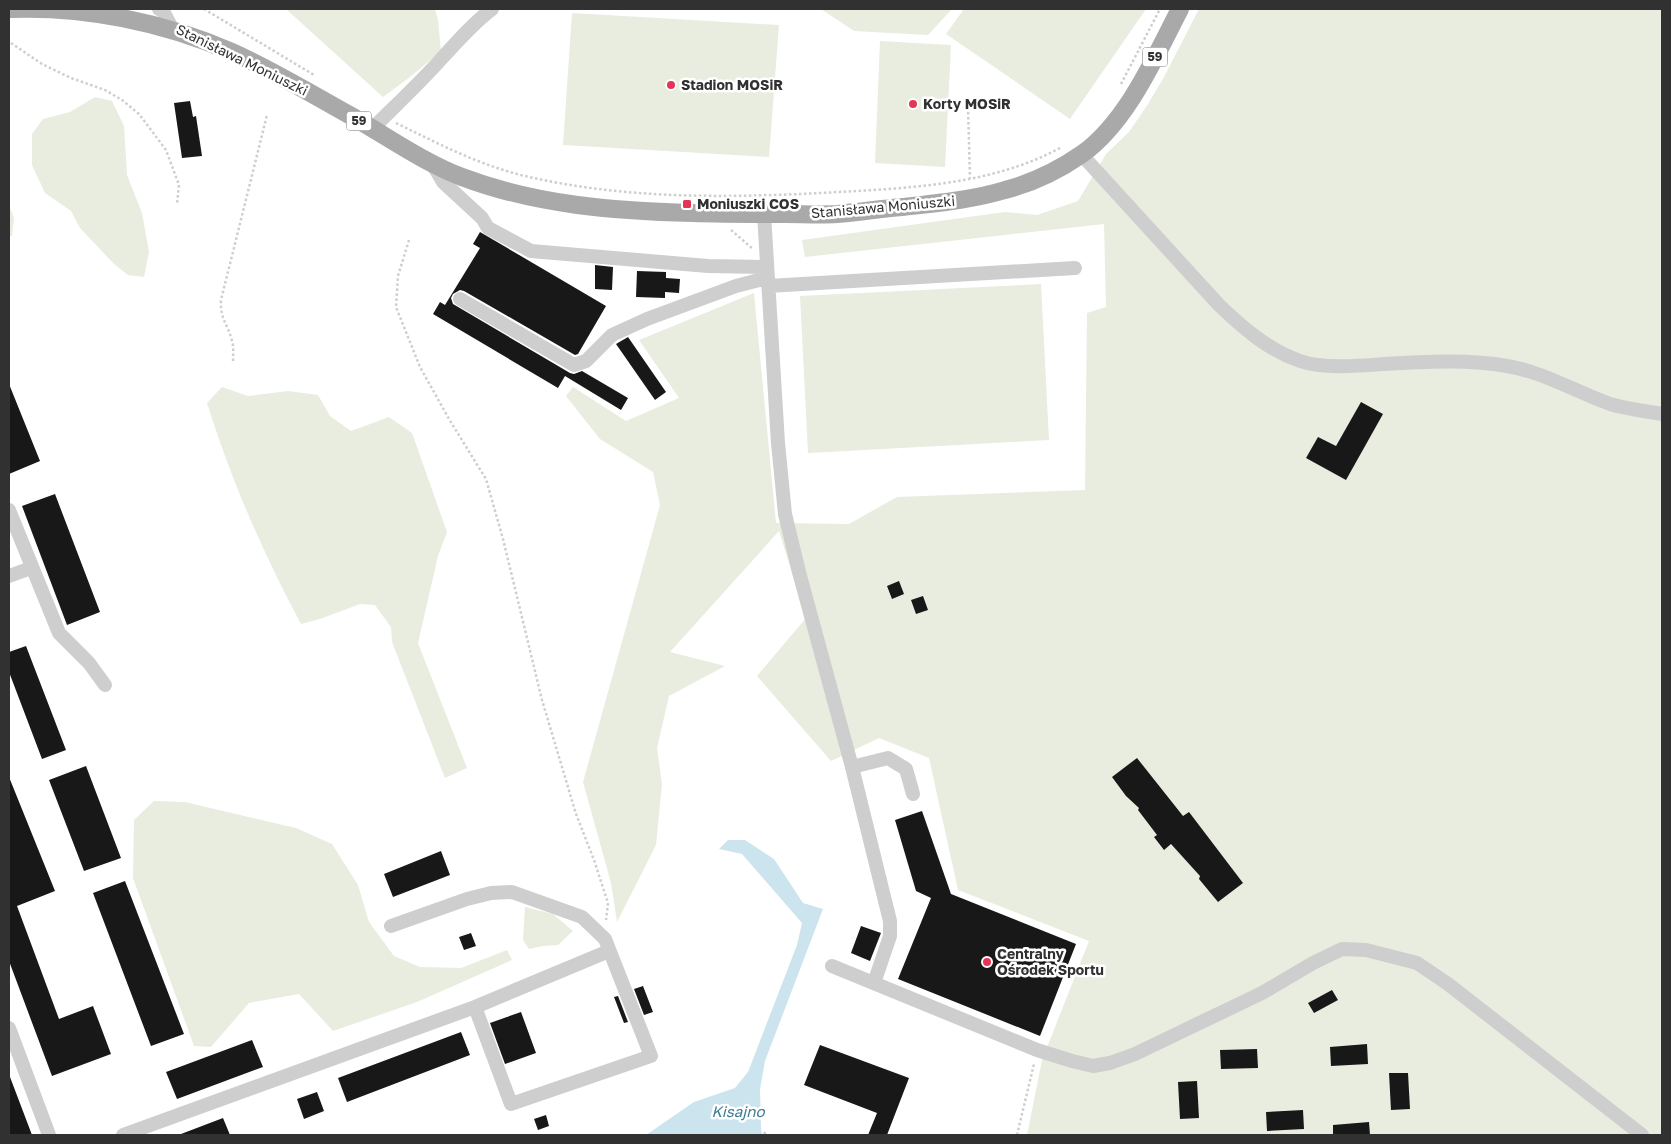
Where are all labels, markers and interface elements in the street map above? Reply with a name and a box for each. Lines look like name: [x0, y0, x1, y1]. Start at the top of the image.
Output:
street label: Stanisława Moniuszki: [174, 20, 311, 99]
road number: 59: [1142, 48, 1168, 66]
place label: Stadion MOSiR: [681, 76, 783, 93]
marker: Stadion MOSiR: [665, 79, 677, 91]
place label: Korty MOSiR: [923, 95, 1011, 112]
marker: Korty MOSiR: [907, 98, 919, 110]
road number: 59: [346, 112, 372, 130]
street label: Stanisława Moniuszki: [810, 192, 956, 221]
place label: Moniuszki COS: [697, 195, 799, 212]
marker: Moniuszki COS: [681, 198, 693, 210]
place label: Centralny Ośrodek Sportu: [997, 945, 1104, 978]
marker: Centralny Ośrodek Sportu: [981, 956, 993, 968]
water label: Kisajno: [711, 1102, 766, 1121]

